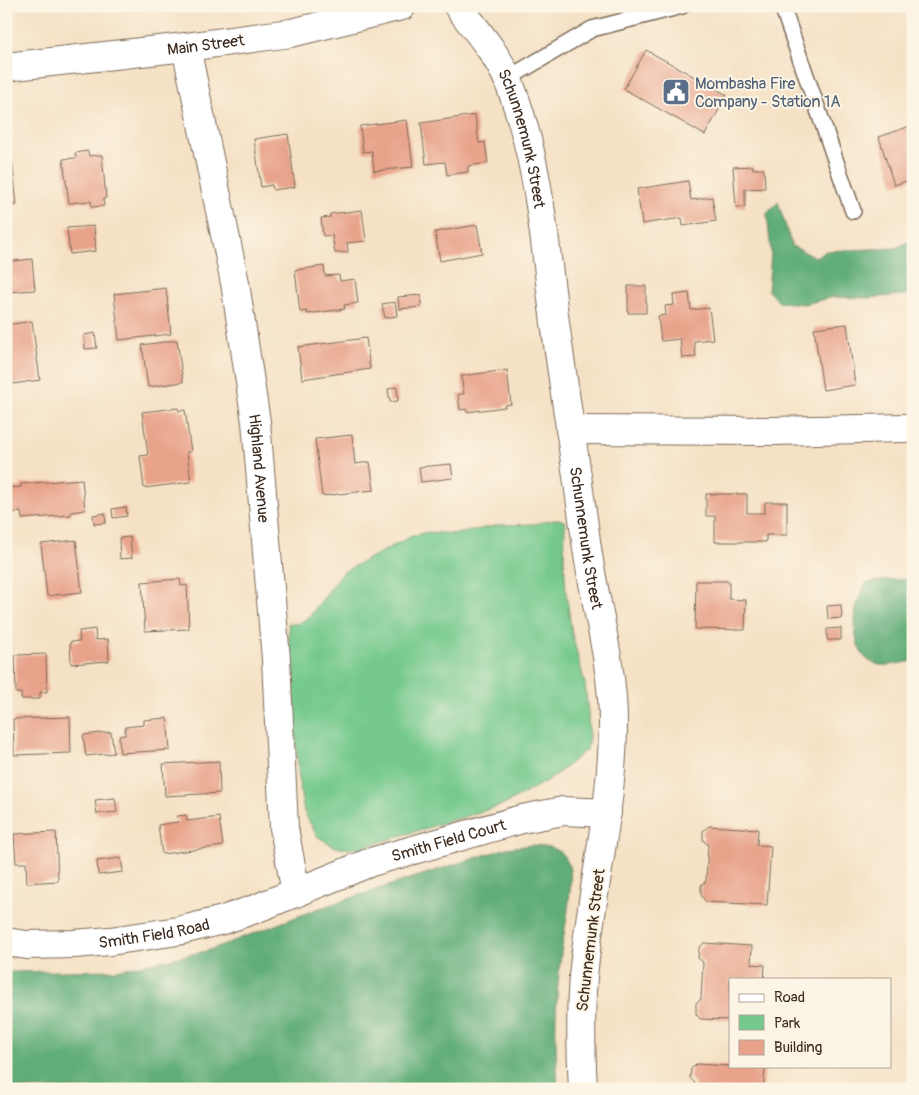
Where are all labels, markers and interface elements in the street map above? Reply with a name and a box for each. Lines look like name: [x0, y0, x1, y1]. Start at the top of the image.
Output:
street label: Main Street: [166, 30, 246, 60]
street label: Schunnemunk Street: [493, 66, 549, 210]
place label: Mombasha Fire Company - Station 1A: [695, 74, 841, 112]
public building icon: Mombasha Fire Company - Station 1A: [661, 77, 691, 107]
street label: Highland Avenue: [244, 413, 273, 524]
street label: Schunnemunk Street: [565, 465, 607, 612]
street label: Smith Field Court: [389, 815, 509, 867]
street label: Schunnemunk Street: [572, 867, 610, 1013]
street label: Smith Field Road: [98, 915, 212, 953]
legend: [729, 978, 892, 1068]
text: Road: [774, 988, 805, 1007]
text: Park: [774, 1014, 801, 1033]
text: Building: [774, 1038, 822, 1057]

